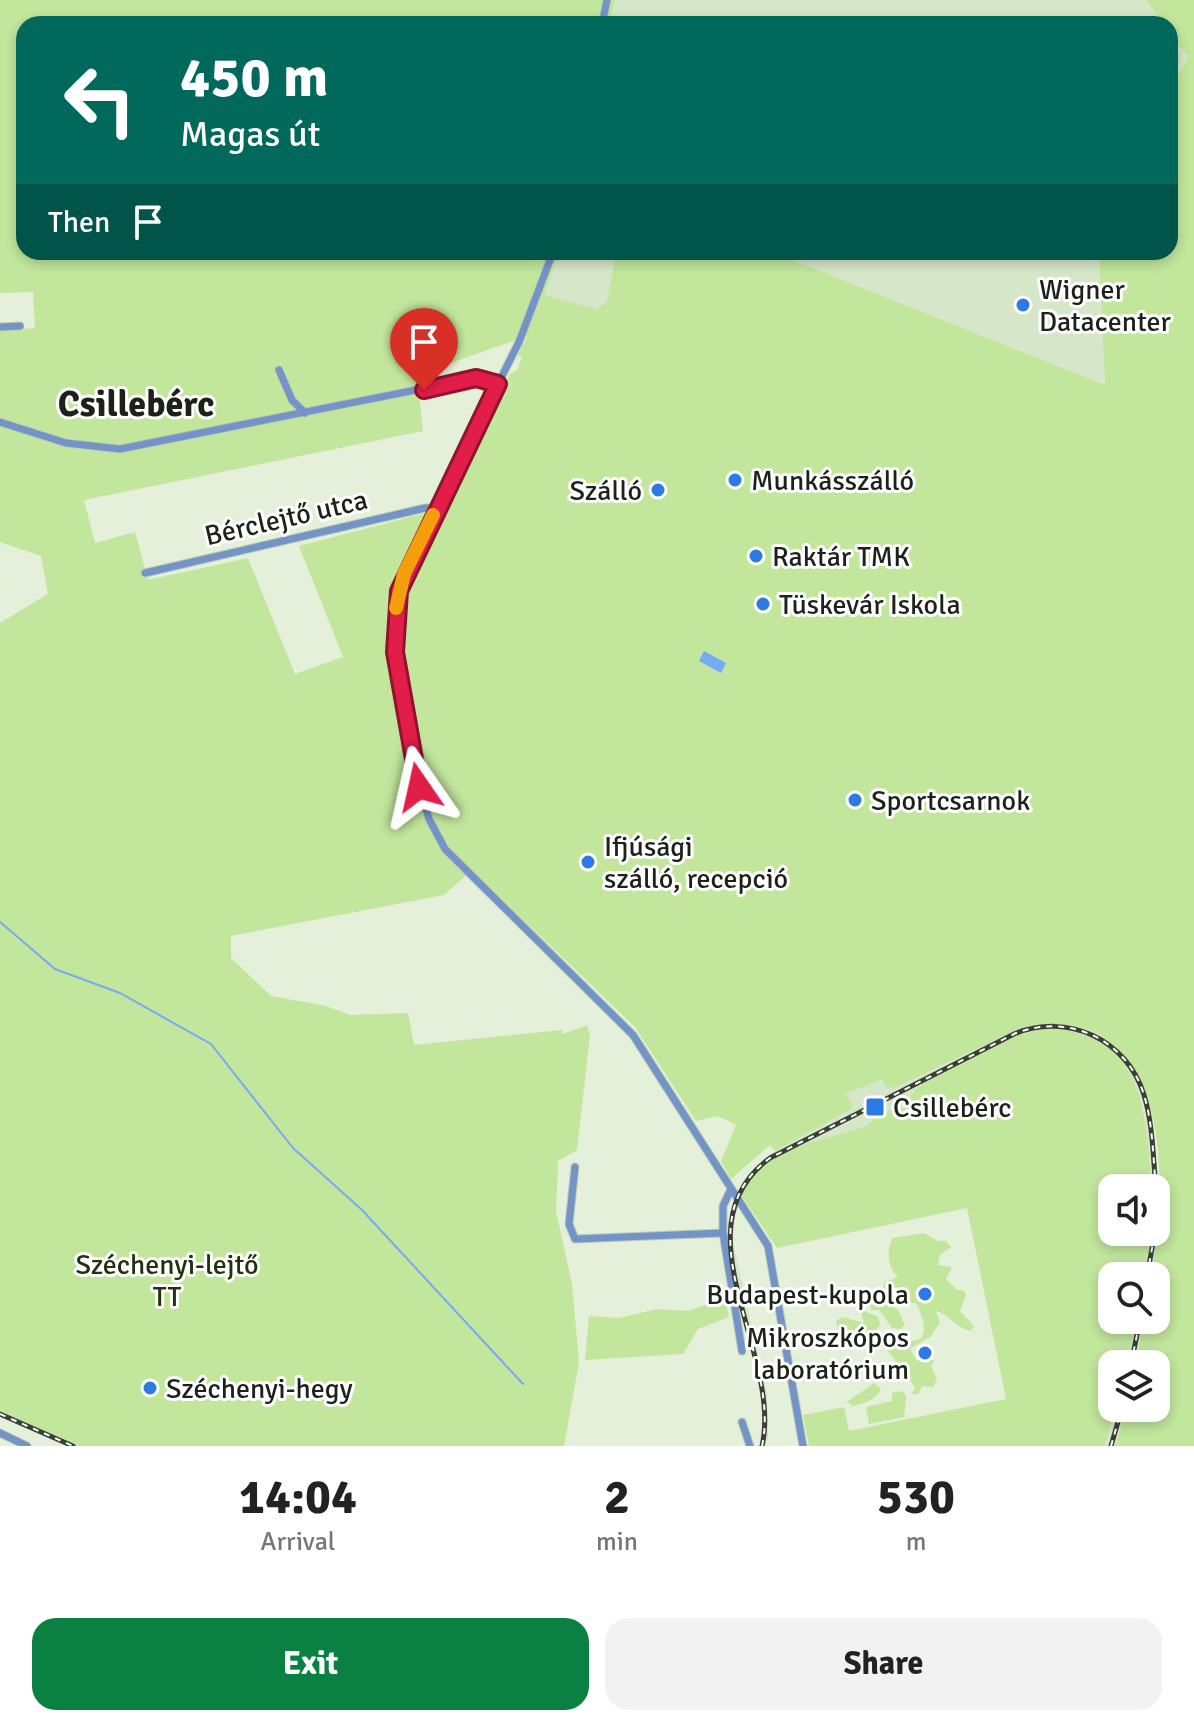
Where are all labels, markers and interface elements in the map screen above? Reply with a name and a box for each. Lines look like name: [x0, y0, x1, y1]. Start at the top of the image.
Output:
text: 450 m: [180, 43, 328, 112]
icon: left: [48, 48, 152, 152]
text: Magas út: [180, 112, 320, 157]
icon: arrive: [126, 200, 170, 244]
text: Then: [48, 204, 110, 241]
place label: Wigner Datacenter: [1039, 273, 1172, 339]
marker: Wigner Datacenter: [1014, 296, 1032, 314]
pin: [390, 308, 458, 390]
icon: arrive: [402, 320, 446, 364]
district label: Csillebérc: [58, 382, 214, 427]
place label: Munkásszálló: [751, 464, 914, 498]
marker: Munkásszálló: [726, 471, 744, 489]
place label: Szálló: [570, 474, 642, 508]
marker: Szálló: [649, 481, 667, 499]
street label: Bérclejtő utca: [202, 483, 371, 553]
place label: Raktár TMK: [772, 540, 910, 574]
marker: Raktár TMK: [747, 547, 765, 565]
place label: Tüskevár Iskola: [779, 588, 961, 622]
marker: Tüskevár Iskola: [754, 595, 772, 613]
position arrow: [377, 745, 461, 829]
place label: Sportcsarnok: [871, 784, 1030, 818]
marker: Sportcsarnok: [846, 791, 864, 809]
place label: Ifjúsági szálló, recepció: [604, 830, 788, 896]
marker: Ifjúsági szálló, recepció: [579, 853, 597, 871]
place label: Csillebérc: [893, 1091, 1011, 1125]
marker: Csillebérc: [864, 1096, 886, 1118]
map controls: [1098, 1174, 1170, 1422]
button: sound: [1098, 1174, 1170, 1246]
park label: Széchenyi-lejtő TT: [75, 1248, 259, 1314]
button: search: [1098, 1262, 1170, 1334]
place label: Budapest-kupola: [706, 1278, 909, 1312]
marker: Budapest-kupola: [916, 1285, 934, 1303]
place label: Mikroszkópos laboratórium: [746, 1321, 909, 1387]
marker: Mikroszkópos laboratórium: [916, 1344, 934, 1362]
button: layers: [1098, 1350, 1170, 1422]
place label: Széchenyi-hegy: [166, 1372, 353, 1406]
marker: Széchenyi-hegy: [141, 1379, 159, 1397]
text: 14:04: [239, 1468, 357, 1527]
text: 2: [604, 1468, 630, 1527]
text: 530: [877, 1468, 955, 1527]
text: Arrival: [261, 1526, 335, 1558]
text: min: [596, 1526, 638, 1558]
text: m: [906, 1526, 926, 1558]
button: Exit: [32, 1618, 589, 1710]
button: Share: [605, 1618, 1162, 1710]

